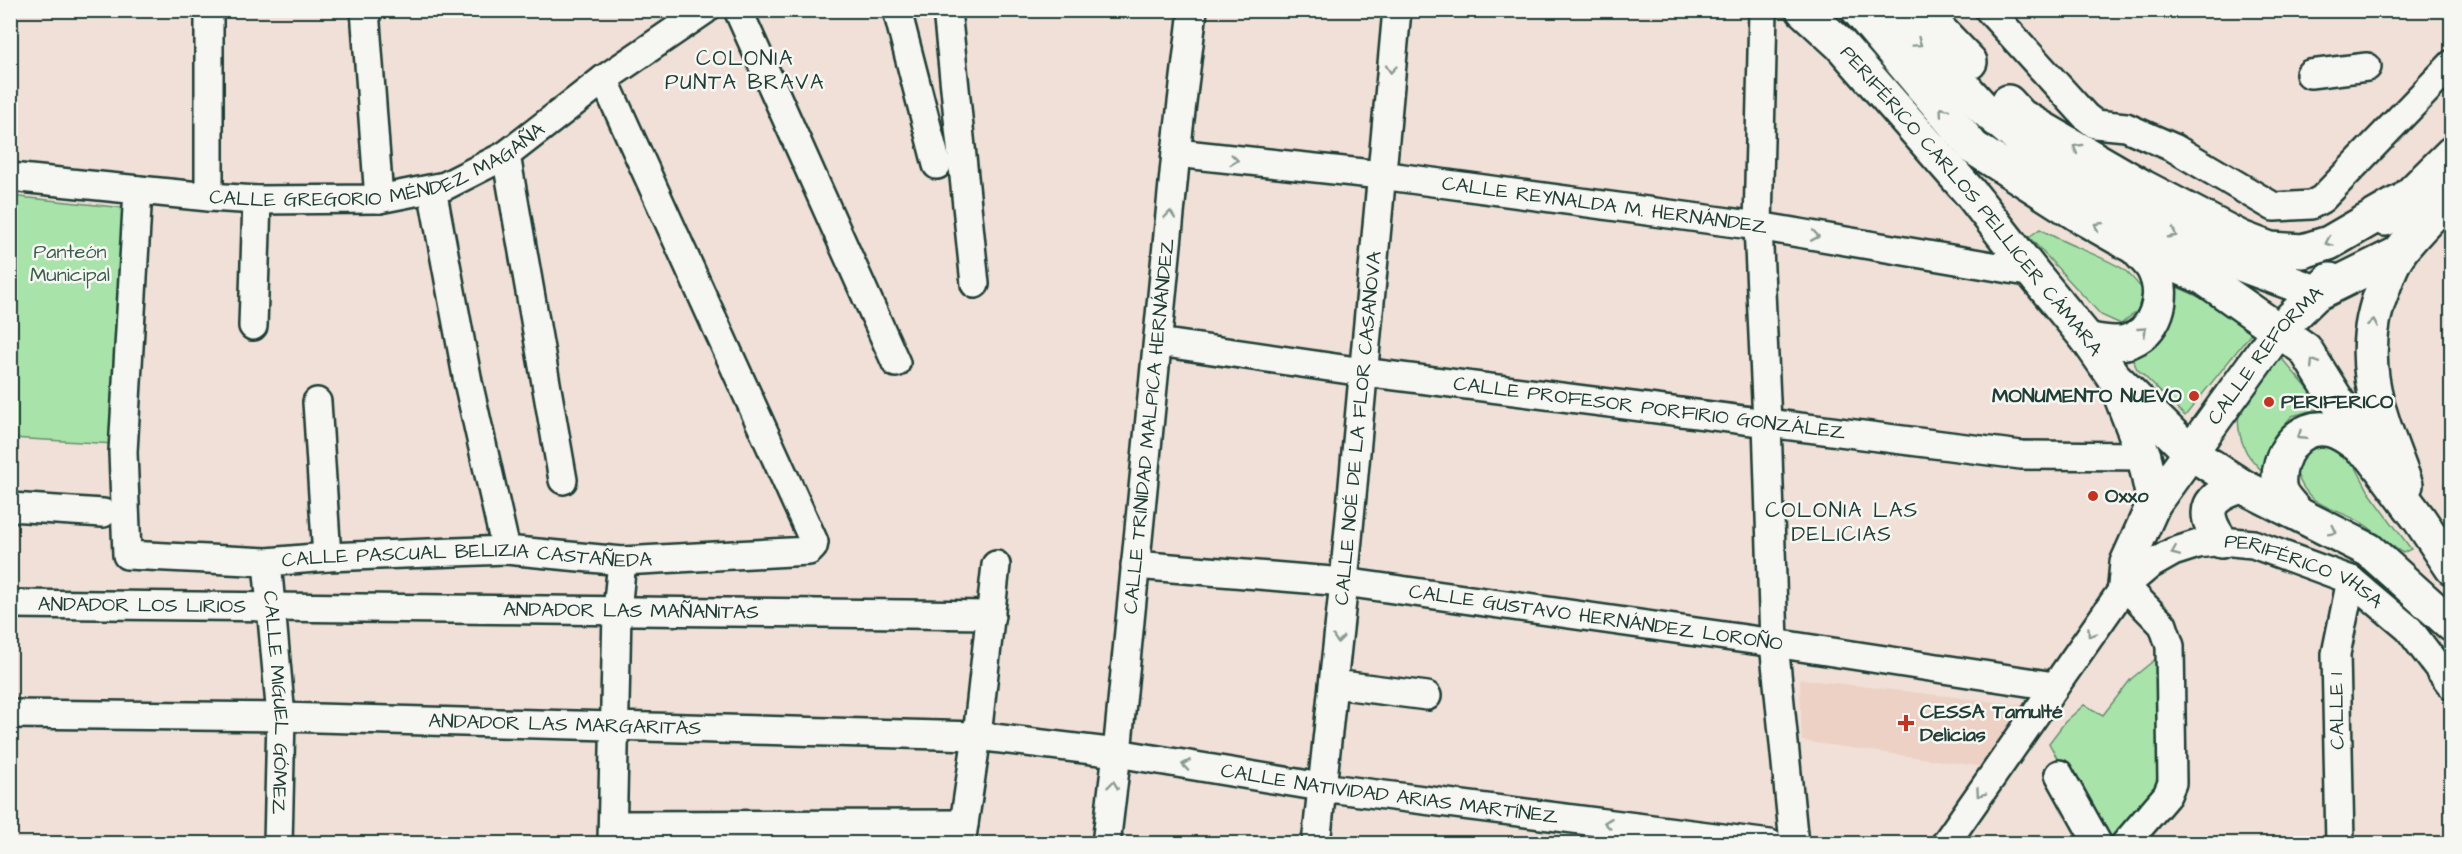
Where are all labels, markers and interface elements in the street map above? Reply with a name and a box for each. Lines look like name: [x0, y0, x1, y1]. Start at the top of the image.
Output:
one-way arrow: [1912, 36, 1923, 47]
street label: PERIFÉRICO CARLOS PELLICER CÁMARA: [1834, 39, 2109, 362]
district label: COLONIA PUNTA BRAVA: [665, 44, 825, 97]
one-way arrow: [1385, 64, 1398, 73]
one-way arrow: [1939, 107, 1950, 118]
street label: CALLE GREGORIO MÉNDEZ MAGAÑA: [208, 116, 551, 214]
one-way arrow: [2073, 144, 2083, 156]
one-way arrow: [1230, 153, 1239, 165]
street label: CALLE REYNALDA M. HERNÁNDEZ: [1440, 169, 1770, 241]
one-way arrow: [1163, 211, 1176, 220]
one-way arrow: [2094, 222, 2104, 234]
one-way arrow: [2166, 227, 2177, 238]
one-way arrow: [1810, 229, 1820, 242]
one-way arrow: [2325, 235, 2336, 247]
street label: CALLE TRINIDAD MALPICA HERNÁNDEZ: [1117, 237, 1182, 615]
park label: Panteón Municipal: [30, 238, 110, 289]
street label: CALLE NOÉ DE LA FLOR CASANOVA: [1328, 250, 1389, 606]
street label: CALLE REFORMA: [2201, 280, 2330, 431]
one-way arrow: [2366, 319, 2379, 329]
one-way arrow: [2136, 327, 2147, 338]
one-way arrow: [2309, 359, 2321, 369]
street label: CALLE PROFESOR PORFIRIO GONZÁLEZ: [1452, 370, 1848, 447]
place label: MONUMENTO NUEVO: [1992, 382, 2183, 410]
place label: PERIFERICO: [2281, 388, 2394, 416]
marker: MONUMENTO NUEVO: [2187, 389, 2201, 403]
marker: PERIFERICO: [2262, 395, 2276, 409]
one-way arrow: [2297, 429, 2308, 440]
place label: Oxxo: [2105, 482, 2149, 510]
marker: Oxxo: [2086, 489, 2100, 503]
district label: COLONIA LAS DELICIAS: [1765, 496, 1919, 549]
one-way arrow: [2326, 524, 2337, 536]
street label: PERIFÉRICO VHSA: [2223, 527, 2389, 615]
street label: CALLE PASCUAL BELIZIA CASTAÑEDA: [281, 536, 653, 575]
one-way arrow: [2170, 545, 2181, 557]
street label: CALLE GUSTAVO HERNÁNDEZ LOROÑO: [1407, 577, 1785, 658]
street label: CALLE MIGUEL GÓMEZ: [256, 589, 295, 815]
street label: ANDADOR LOS LIRIOS: [38, 590, 246, 621]
street label: ANDADOR LAS MAÑANITAS: [503, 596, 759, 626]
one-way arrow: [2088, 627, 2099, 638]
one-way arrow: [1332, 635, 1345, 644]
street label: CALLE 1: [2322, 672, 2352, 750]
place label: CESSA Tamulté Delicias: [1920, 698, 2063, 749]
street label: ANDADOR LAS MARGARITAS: [428, 707, 702, 742]
marker: CESSA Tamulté Delicias: [1897, 714, 1915, 732]
street label: CALLE NATIVIDAD ARIAS MARTÍNEZ: [1219, 757, 1560, 831]
one-way arrow: [1181, 759, 1191, 771]
one-way arrow: [1106, 781, 1119, 790]
one-way arrow: [1976, 787, 1987, 798]
one-way arrow: [1603, 817, 1613, 830]

